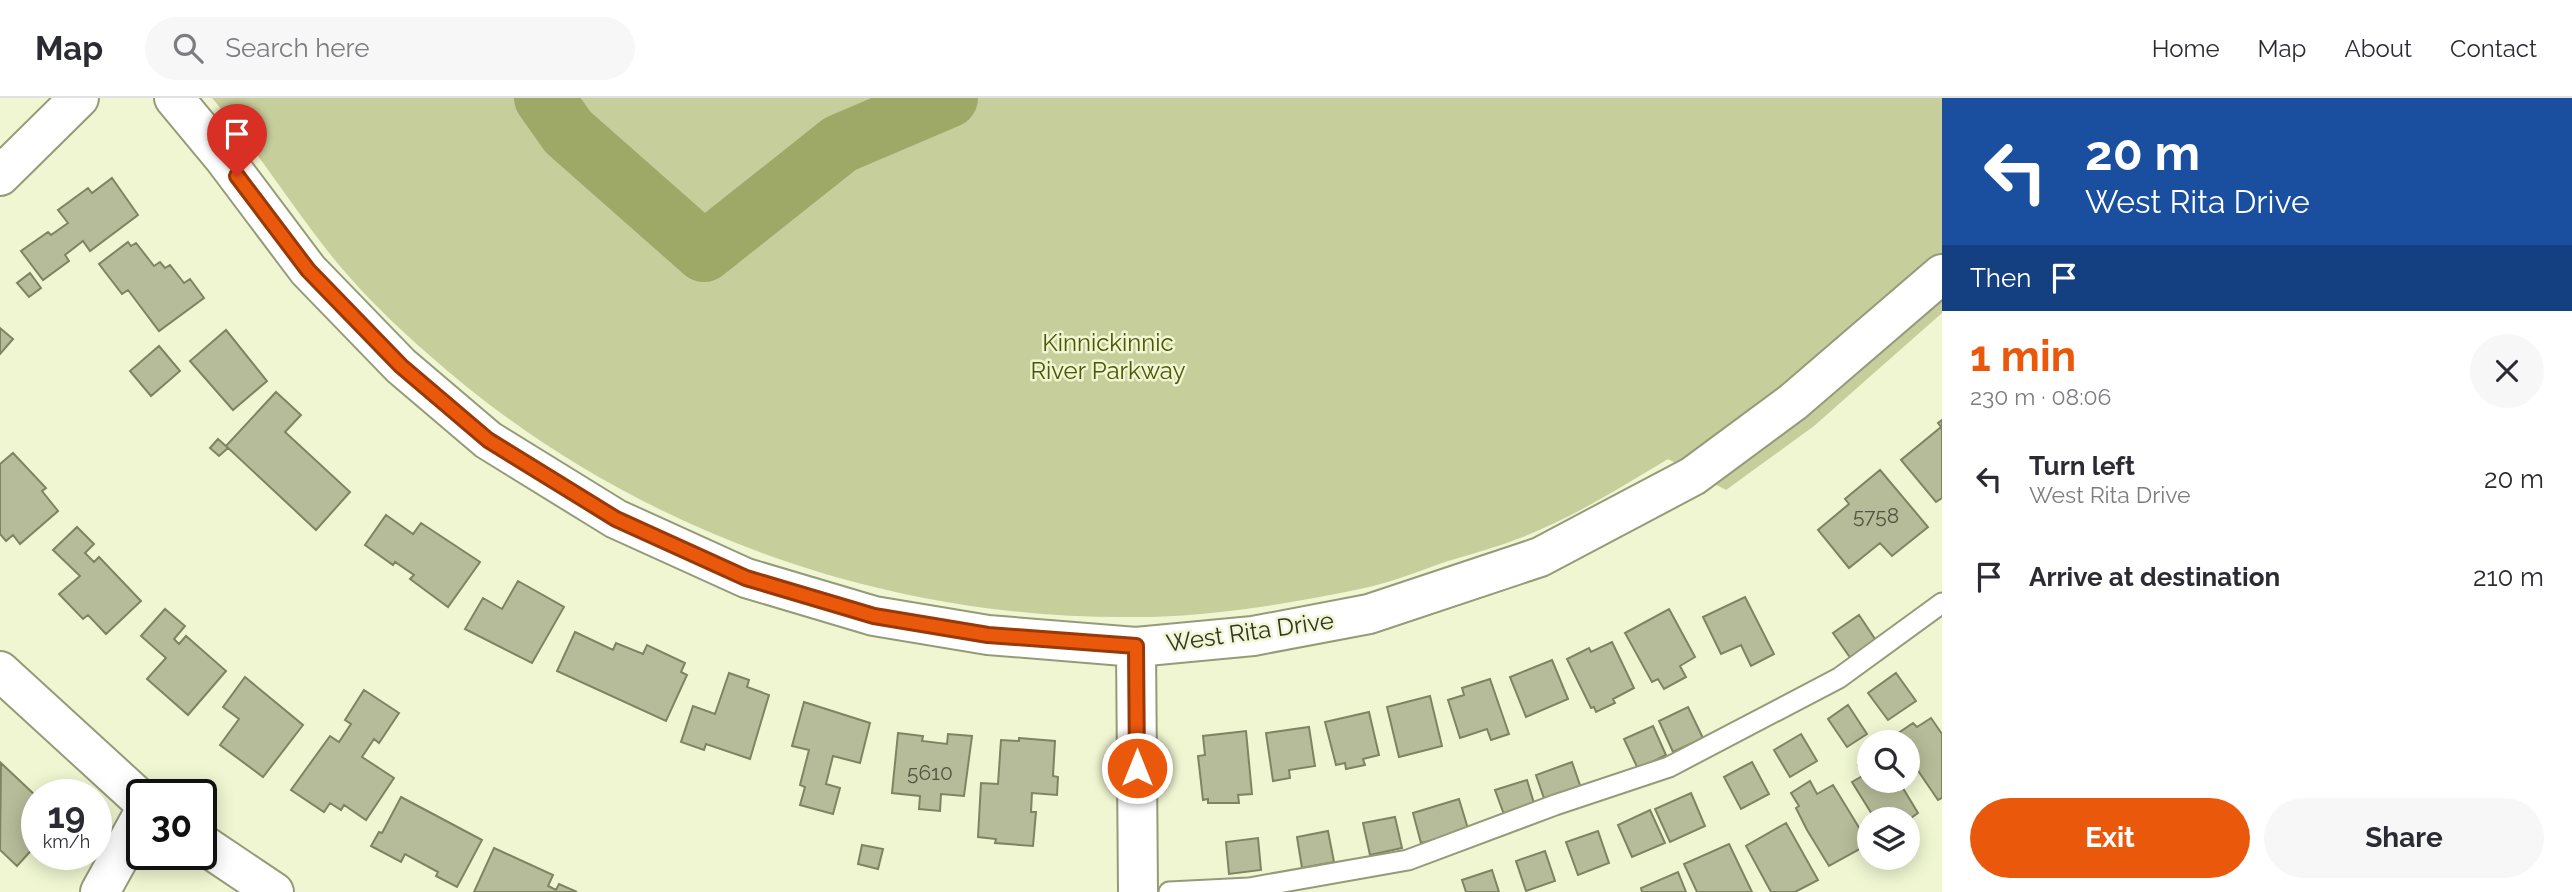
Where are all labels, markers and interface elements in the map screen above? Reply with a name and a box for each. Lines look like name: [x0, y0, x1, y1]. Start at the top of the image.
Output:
search box: [145, 17, 635, 80]
text: Map: [35, 29, 103, 68]
icon: search: [169, 29, 207, 67]
text: Search here: [225, 33, 370, 63]
text: Home: [2152, 34, 2220, 63]
text: Map: [2258, 34, 2306, 63]
text: About: [2344, 34, 2412, 63]
text: Contact: [2450, 34, 2537, 63]
pin: [207, 104, 267, 176]
icon: arrive: [218, 115, 256, 153]
text: 20 m: [2085, 124, 2200, 181]
icon: left: [1970, 126, 2061, 217]
text: West Rita Drive: [2085, 183, 2310, 220]
icon: arrive: [2045, 259, 2083, 297]
text: Then: [1970, 263, 2031, 293]
park label: Kinnickinnic River Parkway: [1030, 328, 1186, 385]
text: 1 min: [1970, 332, 2076, 381]
button: close: [2470, 334, 2544, 408]
text: 230 m · 08:06: [1970, 383, 2111, 410]
text: Turn left: [2029, 451, 2135, 481]
icon: left: [1970, 460, 2008, 498]
text: 20 m: [2484, 464, 2544, 494]
text: West Rita Drive: [2029, 481, 2191, 508]
house number: 5758: [1853, 503, 1899, 528]
icon: arrive: [1970, 558, 2008, 596]
text: Arrive at destination: [2029, 562, 2280, 592]
text: 210 m: [2473, 562, 2544, 592]
street label: West Rita Drive: [1164, 605, 1335, 658]
map controls: [1857, 730, 1920, 870]
button: search: [1857, 730, 1920, 793]
position arrow: [1100, 731, 1174, 805]
house number: 5610: [907, 760, 953, 785]
speed limit sign: 30: [126, 779, 217, 870]
text: 19: [48, 795, 85, 836]
button: Exit: [1970, 798, 2250, 878]
button: Share: [2264, 798, 2544, 878]
button: layers: [1857, 807, 1920, 870]
text: km/h: [43, 831, 90, 852]

